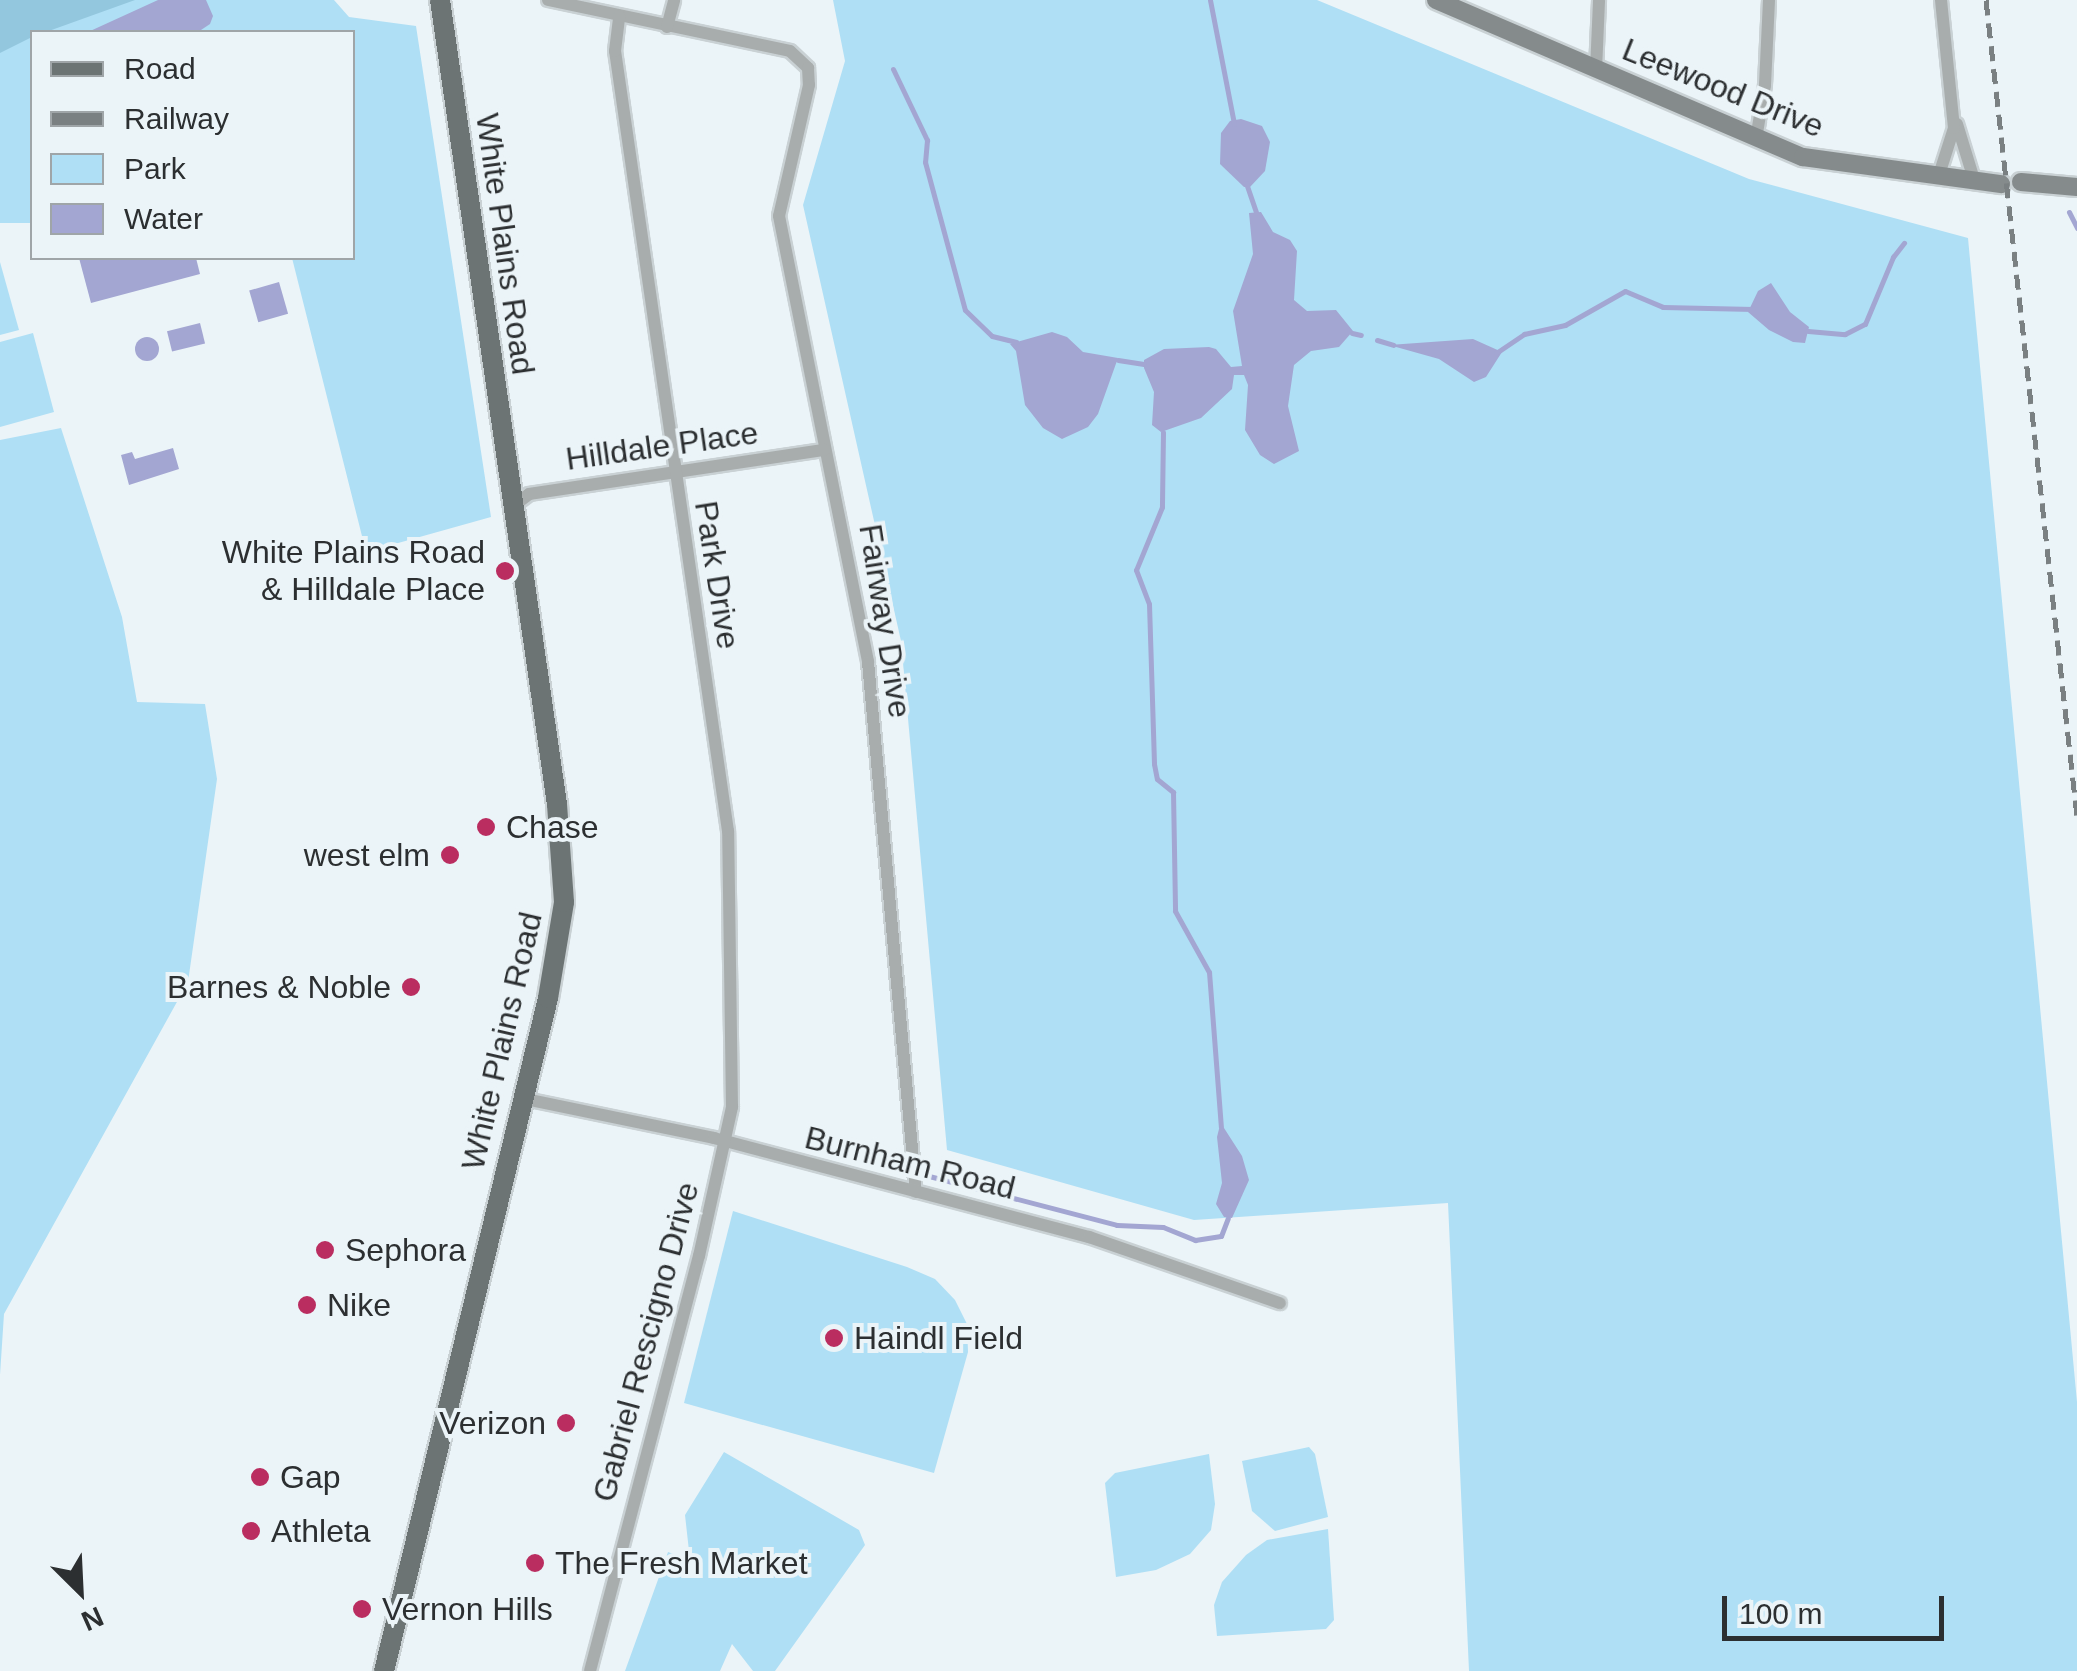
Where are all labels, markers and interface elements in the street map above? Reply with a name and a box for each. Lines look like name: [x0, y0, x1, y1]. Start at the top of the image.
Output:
legend: [30, 30, 355, 260]
street label: Leewood Drive: [1617, 30, 1829, 146]
text: Road: [124, 52, 196, 85]
text: Railway: [124, 102, 229, 135]
street label: White Plains Road: [468, 111, 542, 377]
text: Park: [124, 152, 186, 185]
text: Water: [124, 202, 203, 235]
street label: Hilldale Place: [563, 413, 761, 479]
street label: Park Drive: [686, 498, 748, 652]
street label: Fairway Drive: [851, 521, 919, 721]
place label: White Plains Road & Hilldale Place: [222, 534, 485, 609]
marker: White Plains Road & Hilldale Place: [494, 560, 516, 582]
place label: Chase: [506, 808, 598, 846]
marker: Chase: [475, 816, 497, 838]
place label: west elm: [304, 836, 430, 874]
marker: west elm: [439, 844, 461, 866]
street label: White Plains Road: [454, 908, 550, 1174]
place label: Barnes & Noble: [167, 968, 391, 1006]
marker: Barnes & Noble: [400, 976, 422, 998]
street label: Burnham Road: [801, 1118, 1019, 1208]
street label: Gabriel Rescigno Drive: [585, 1178, 707, 1506]
place label: Sephora: [345, 1231, 466, 1269]
marker: Sephora: [314, 1239, 336, 1261]
place label: Nike: [327, 1286, 391, 1324]
marker: Nike: [296, 1294, 318, 1316]
place label: Haindl Field: [854, 1319, 1023, 1357]
marker: Haindl Field: [823, 1327, 845, 1349]
place label: Verizon: [439, 1404, 546, 1442]
marker: Verizon: [555, 1412, 577, 1434]
place label: Gap: [280, 1458, 340, 1496]
marker: Gap: [249, 1466, 271, 1488]
place label: Athleta: [271, 1512, 371, 1550]
marker: Athleta: [240, 1520, 262, 1542]
north arrow: [30, 1541, 130, 1641]
place label: The Fresh Market: [555, 1544, 808, 1582]
marker: The Fresh Market: [524, 1552, 546, 1574]
scale bar: [1727, 1576, 1950, 1638]
place label: Vernon Hills: [382, 1590, 553, 1628]
text: 100 m: [1739, 1597, 1822, 1630]
marker: Vernon Hills: [351, 1598, 373, 1620]
text: N: [77, 1601, 108, 1637]

